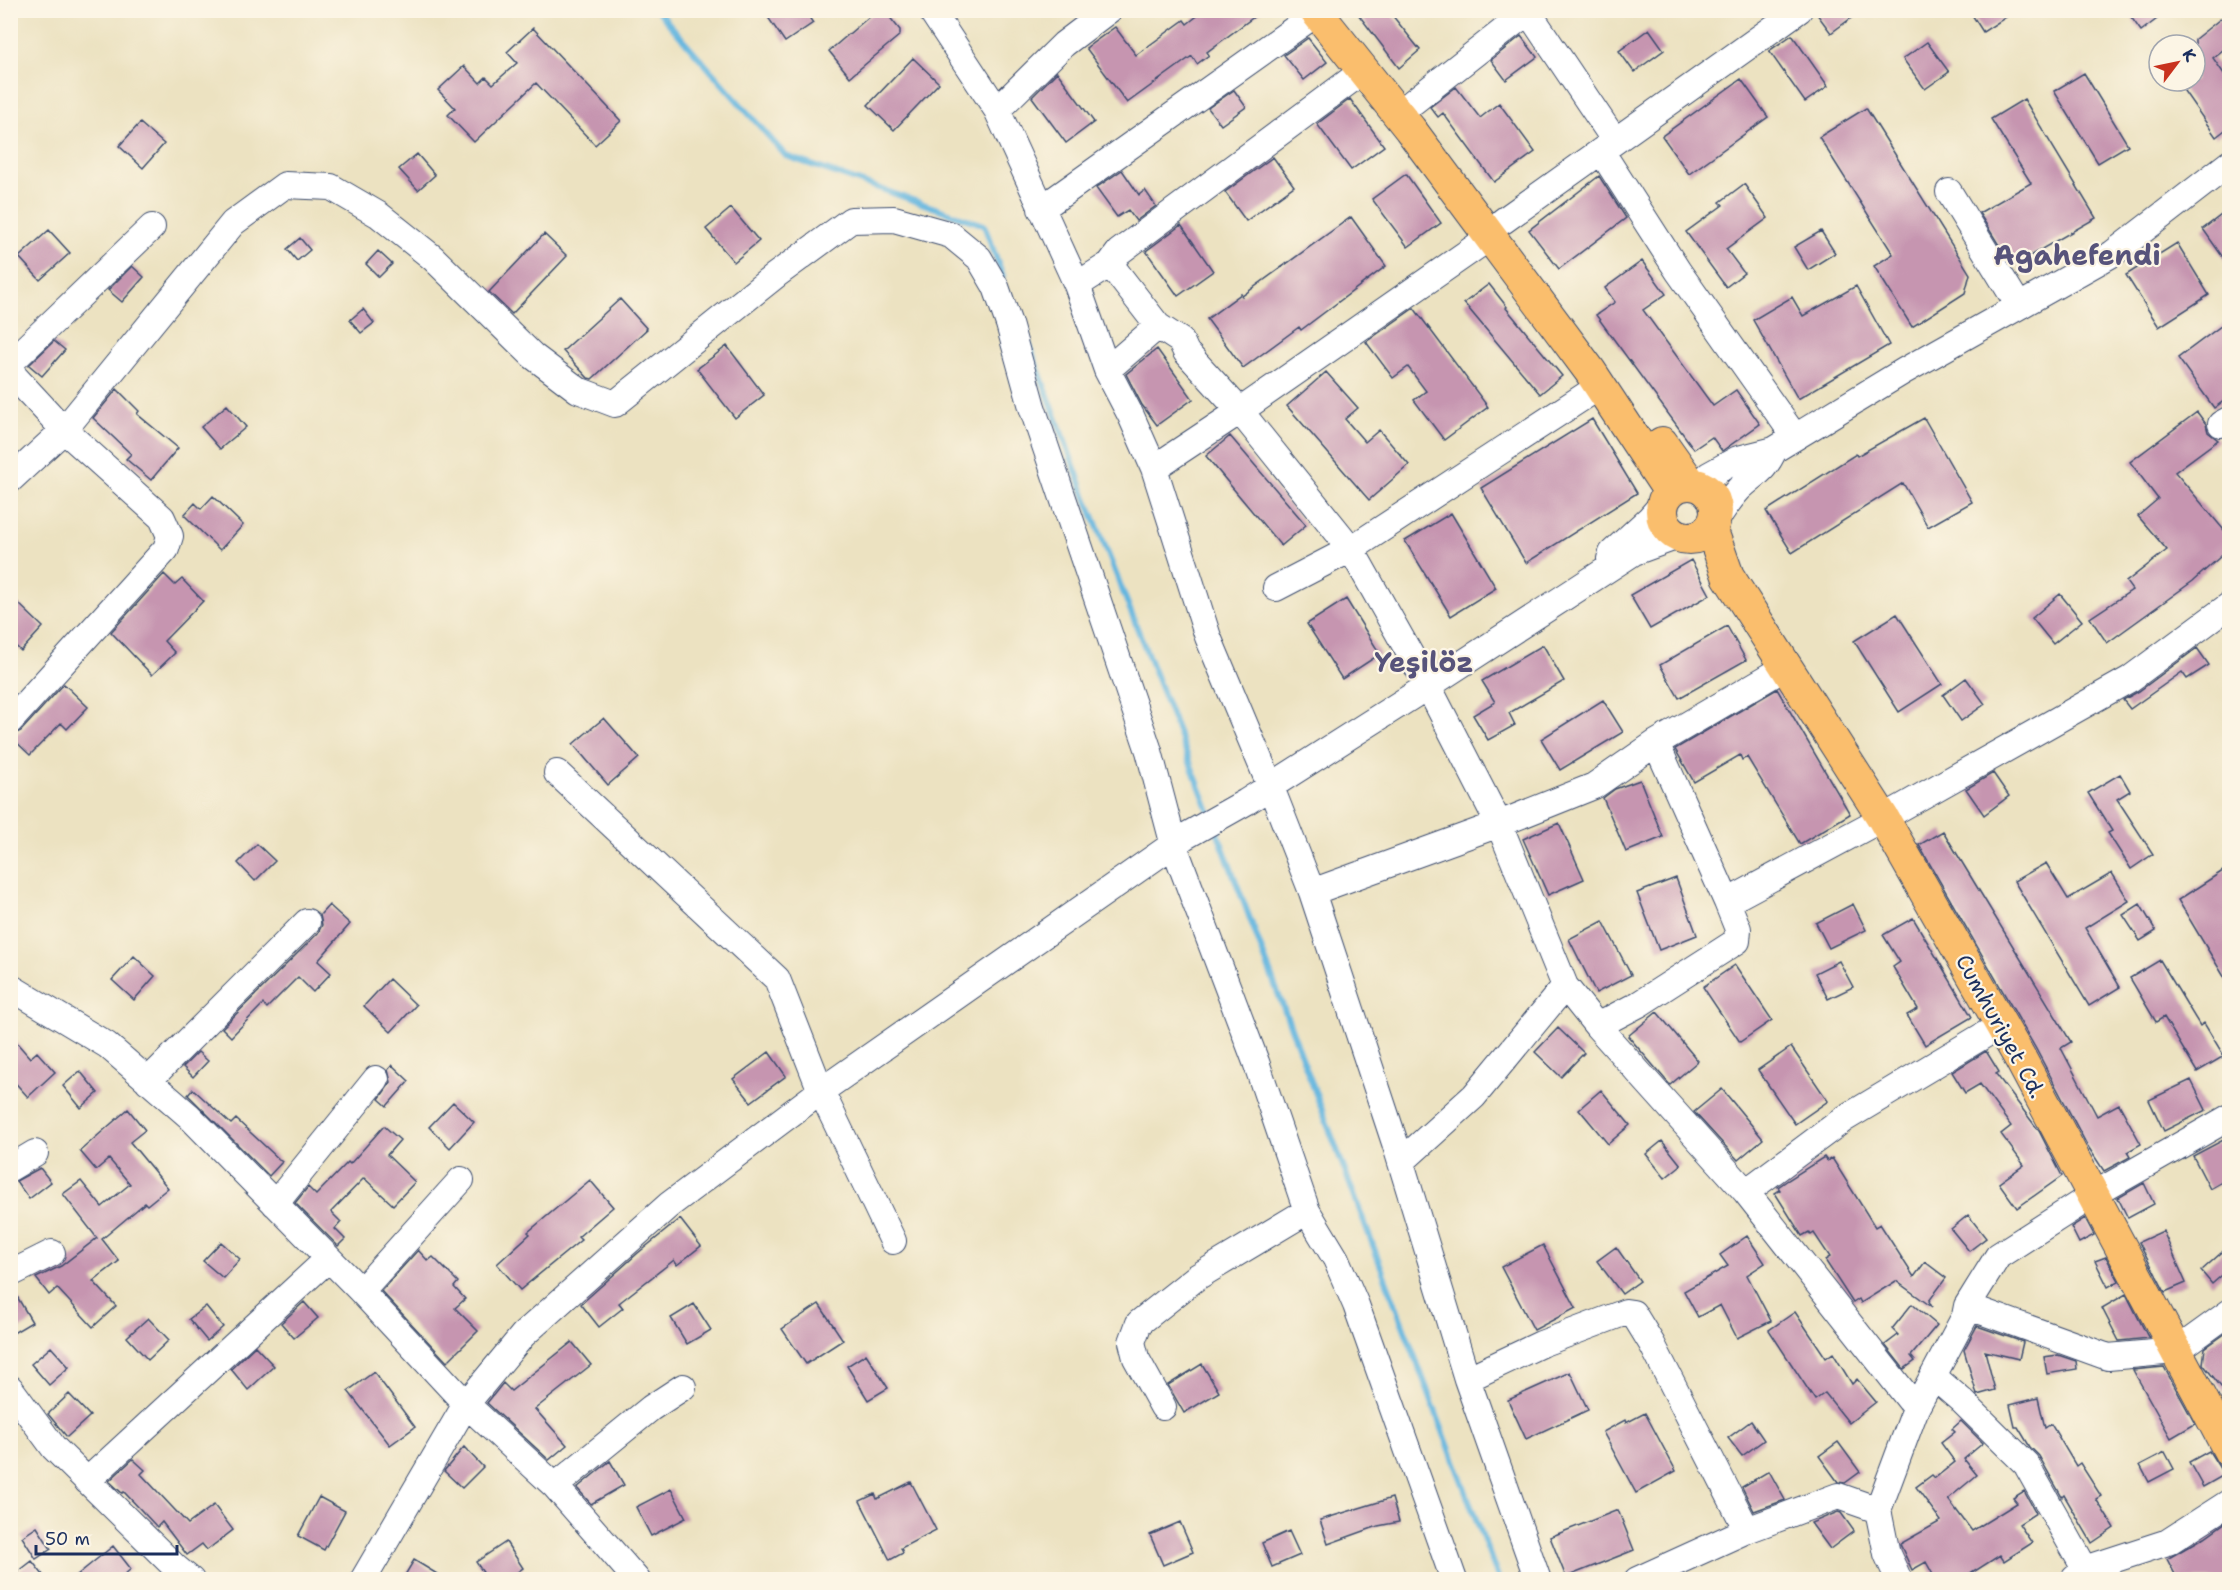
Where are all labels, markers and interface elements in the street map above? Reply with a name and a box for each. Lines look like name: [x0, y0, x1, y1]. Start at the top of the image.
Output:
north arrow: [2147, 33, 2207, 93]
text: K: [2177, 45, 2201, 66]
district label: Agahefendi: [1993, 236, 2161, 274]
district label: Yeşilöz: [1374, 643, 1474, 681]
street label: Cumhuriyet Cd.: [1949, 949, 2052, 1103]
scale bar: [36, 1518, 177, 1556]
text: 50 m: [45, 1527, 90, 1551]

